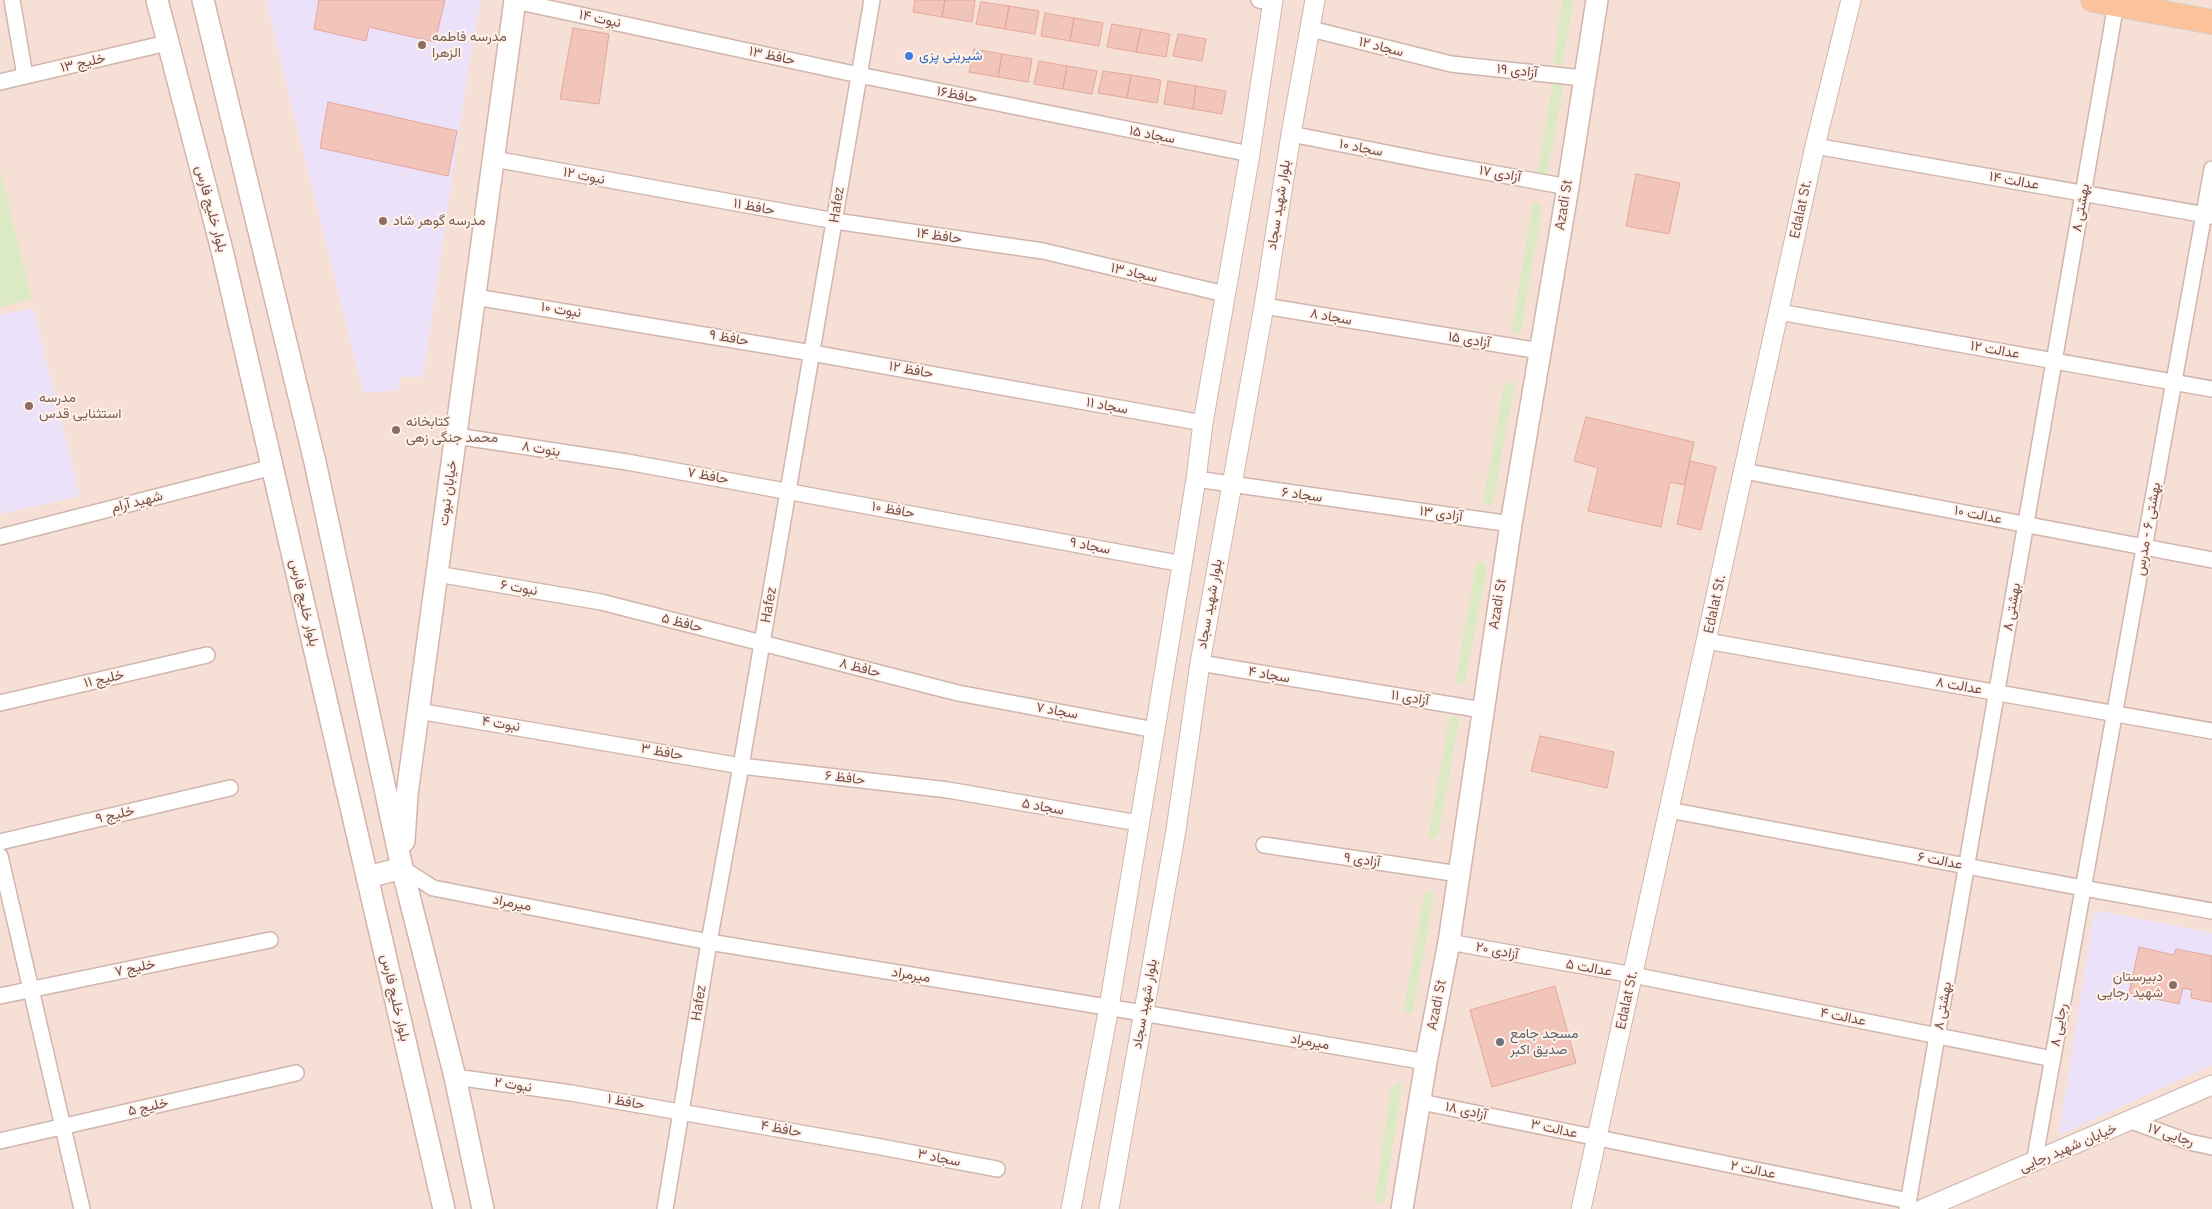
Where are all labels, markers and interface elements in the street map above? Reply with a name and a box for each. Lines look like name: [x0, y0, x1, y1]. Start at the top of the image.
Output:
street label: نبوت ۱۴: [577, 6, 623, 32]
place label: مدرسه فاطمه الزهرا: [432, 29, 507, 62]
street label: سجاد ۱۲: [1357, 33, 1405, 61]
marker: مدرسه فاطمه الزهرا: [416, 39, 428, 51]
street label: حافظ ۱۳: [747, 43, 797, 69]
place label: شیرینی پزی: [919, 48, 983, 64]
street label: خلیج ۱۳: [59, 50, 107, 76]
marker: شیرینی پزی: [903, 50, 915, 62]
street label: آزادی ۱۹: [1496, 61, 1538, 81]
street label: حافظ۱۶: [935, 83, 979, 107]
street label: سجاد ۱۵: [1128, 122, 1176, 148]
street label: سجاد ۱۰: [1338, 136, 1384, 160]
street label: بلوار شهید سجاد: [1264, 159, 1294, 251]
street label: آزادی ۱۷: [1478, 162, 1522, 186]
street label: بلوار خلیج فارس: [191, 164, 231, 254]
street label: نبوت ۱۲: [562, 164, 606, 188]
street label: عدالت ۱۴: [1988, 168, 2040, 194]
street label: Azadi St: [1552, 178, 1576, 232]
street label: Edalat St.: [1787, 178, 1815, 240]
street label: بهشتی ۸: [2069, 183, 2093, 233]
street label: Hafez: [826, 186, 848, 224]
street label: حافظ ۱۱: [732, 195, 776, 219]
place label: مدرسه گوهر شاد: [393, 213, 485, 229]
marker: مدرسه گوهر شاد: [377, 215, 389, 227]
street label: حافظ ۱۴: [915, 225, 963, 247]
street label: سجاد ۱۳: [1109, 259, 1159, 287]
street label: نبوت ۱۰: [540, 299, 582, 321]
street label: سجاد ۸: [1309, 305, 1353, 329]
street label: حافظ ۹: [708, 326, 750, 350]
street label: آزادی ۱۵: [1447, 328, 1491, 352]
street label: عدالت ۱۲: [1969, 337, 2021, 363]
street label: حافظ ۱۲: [887, 358, 935, 382]
place label: مدرسه استثنایی قدس: [39, 390, 121, 422]
street label: سجاد ۱۱: [1085, 394, 1129, 418]
marker: مدرسه استثنایی قدس: [23, 400, 35, 412]
place label: کتابخانه محمد جنگی زهی: [406, 414, 498, 447]
marker: کتابخانه محمد جنگی زهی: [390, 424, 402, 436]
street label: بنوت ۸: [520, 438, 562, 460]
street label: خیابان نبوت: [435, 459, 461, 527]
street label: حافظ ۷: [686, 464, 730, 488]
street label: بهشتی ۶ - مدرس: [2132, 481, 2164, 577]
street label: سجاد ۶: [1280, 484, 1324, 506]
street label: شهید آرام: [109, 487, 165, 517]
street label: حافظ ۱۰: [870, 498, 916, 522]
street label: عدالت ۱۰: [1953, 502, 2003, 528]
street label: آزادی ۱۳: [1418, 503, 1464, 525]
street label: سجاد ۹: [1068, 534, 1112, 558]
street label: بلوار خلیج فارس: [286, 558, 322, 648]
street label: بلوار شهید سجاد: [1194, 558, 1226, 650]
street label: Edalat St.: [1701, 573, 1729, 635]
street label: نبوت ۶: [499, 576, 539, 600]
street label: Azadi St: [1486, 577, 1510, 631]
street label: بهشتی ۸: [2000, 582, 2024, 632]
street label: Hafez: [758, 586, 780, 624]
street label: حافظ ۵: [660, 610, 704, 636]
street label: حافظ ۸: [838, 655, 882, 681]
street label: سجاد ۴: [1247, 663, 1291, 687]
street label: خلیج ۱۱: [82, 666, 126, 692]
street label: عدالت ۸: [1935, 674, 1983, 698]
street label: آزادی ۱۱: [1390, 687, 1430, 709]
street label: سجاد ۷: [1035, 699, 1079, 723]
street label: نبوت ۴: [481, 713, 521, 735]
street label: حافظ ۳: [640, 740, 684, 764]
street label: حافظ ۶: [824, 767, 866, 789]
street label: سجاد ۵: [1021, 795, 1065, 819]
street label: خلیج ۹: [94, 802, 136, 828]
street label: عدالت ۶: [1916, 848, 1964, 874]
street label: آزادی ۹: [1343, 849, 1381, 871]
street label: میرمراد: [491, 891, 533, 915]
street label: آزادی ۲۰: [1474, 939, 1520, 963]
street label: بلوار خلیج فارس: [377, 953, 413, 1043]
street label: خلیج ۷: [113, 956, 157, 980]
street label: عدالت ۵: [1565, 956, 1613, 980]
street label: بلوار شهید سجاد: [1129, 958, 1161, 1050]
street label: میرمراد: [890, 964, 932, 986]
street label: Edalat St.: [1613, 969, 1641, 1031]
place label: دبیرستان شهید رجایی: [2097, 969, 2163, 1002]
street label: Azadi St: [1424, 978, 1450, 1032]
marker: دبیرستان شهید رجایی: [2167, 979, 2179, 991]
street label: بهشتی ۸: [1931, 981, 1955, 1031]
street label: Hafez: [688, 984, 710, 1022]
street label: رجایی ۸: [2047, 1002, 2071, 1048]
street label: عدالت ۴: [1819, 1004, 1867, 1030]
place label: مسجد جامع صدیق اکبر: [1510, 1026, 1578, 1058]
street label: میرمراد: [1289, 1030, 1331, 1054]
marker: مسجد جامع صدیق اکبر: [1494, 1036, 1506, 1048]
street label: نبوت ۲: [493, 1074, 533, 1096]
street label: حافظ ۱: [606, 1090, 646, 1114]
street label: خلیج ۵: [126, 1094, 170, 1120]
street label: آزادی ۱۸: [1443, 1098, 1489, 1124]
street label: عدالت ۳: [1529, 1116, 1579, 1142]
street label: حافظ ۴: [759, 1117, 803, 1141]
street label: خیابان شهید رجایی: [2017, 1120, 2119, 1176]
street label: رجایی ۱۷: [2146, 1120, 2196, 1150]
street label: سجاد ۳: [916, 1146, 962, 1170]
street label: عدالت ۲: [1729, 1157, 1777, 1183]

